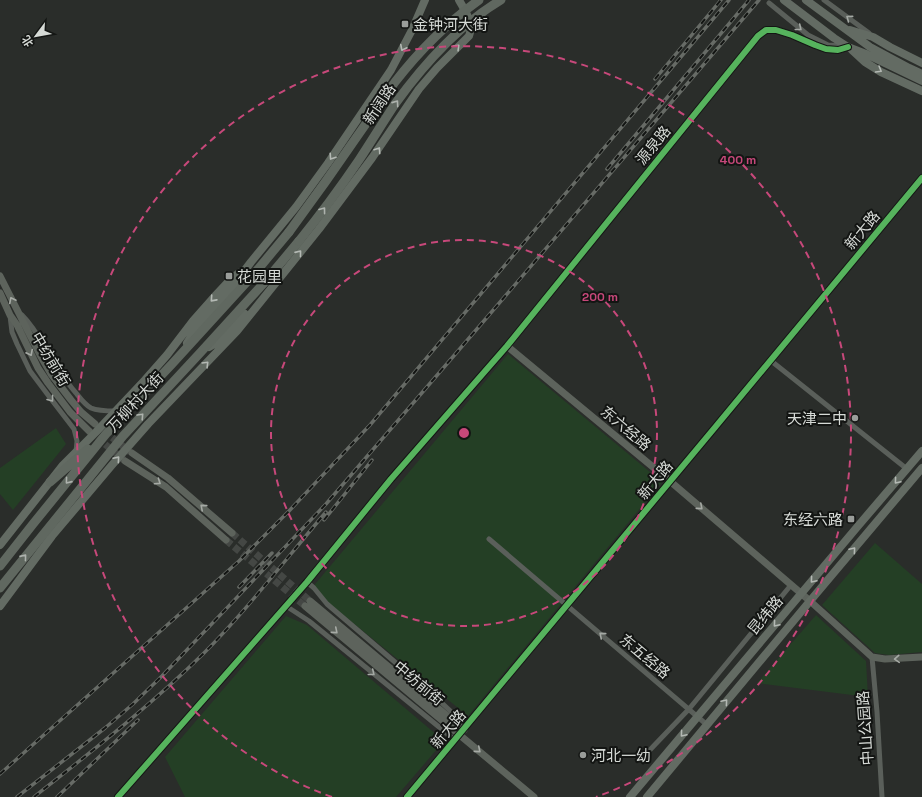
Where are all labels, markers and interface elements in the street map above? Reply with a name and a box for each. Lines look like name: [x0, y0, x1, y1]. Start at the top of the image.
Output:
place label: 金钟河大街: [413, 15, 488, 34]
north arrow: [16, 16, 56, 56]
one-way arrow: [846, 16, 853, 23]
marker: 金钟河大街: [400, 19, 410, 29]
one-way arrow: [794, 23, 801, 30]
text: 北: [19, 33, 36, 50]
one-way arrow: [400, 44, 408, 51]
one-way arrow: [452, 44, 460, 52]
one-way arrow: [875, 66, 882, 73]
street label: 新阔路: [359, 80, 399, 128]
one-way arrow: [391, 100, 399, 107]
street label: 源泉路: [631, 122, 675, 168]
one-way arrow: [373, 147, 380, 154]
text: 400 m: [720, 152, 756, 168]
one-way arrow: [329, 153, 337, 160]
street label: 新大路: [840, 207, 884, 253]
one-way arrow: [318, 208, 325, 215]
one-way arrow: [295, 251, 302, 258]
place label: 花园里: [237, 267, 282, 286]
marker: 花园里: [224, 271, 234, 281]
text: 200 m: [582, 289, 618, 305]
one-way arrow: [211, 294, 218, 301]
one-way arrow: [9, 296, 17, 304]
street label: 中纺前街: [27, 328, 75, 390]
one-way arrow: [26, 349, 33, 356]
one-way arrow: [201, 361, 209, 369]
street label: 万柳村大街: [102, 368, 168, 436]
one-way arrow: [46, 395, 53, 402]
street label: 东六经路: [597, 401, 655, 455]
place label: 天津二中: [787, 409, 847, 428]
one-way arrow: [136, 413, 144, 421]
marker: 天津二中: [850, 413, 860, 423]
centre of rings: [457, 426, 471, 440]
one-way arrow: [113, 456, 120, 463]
street label: 新大路: [633, 457, 677, 503]
one-way arrow: [65, 476, 72, 483]
one-way arrow: [894, 476, 901, 483]
one-way arrow: [154, 477, 161, 484]
one-way arrow: [696, 503, 703, 510]
one-way arrow: [200, 505, 208, 512]
place label: 东经六路: [783, 510, 843, 529]
marker: 东经六路: [846, 514, 856, 524]
one-way arrow: [848, 547, 855, 555]
one-way arrow: [19, 555, 26, 562]
one-way arrow: [810, 575, 817, 583]
street label: 昆纬路: [743, 592, 787, 638]
one-way arrow: [774, 619, 781, 627]
one-way arrow: [331, 626, 338, 633]
street label: 东五经路: [616, 629, 674, 683]
one-way arrow: [600, 633, 607, 640]
one-way arrow: [894, 654, 900, 663]
street label: 中纺前街: [390, 656, 448, 710]
one-way arrow: [368, 668, 375, 675]
street label: 中山公园路: [853, 690, 877, 766]
one-way arrow: [721, 699, 728, 707]
street label: 新大路: [426, 706, 470, 752]
one-way arrow: [681, 730, 688, 737]
one-way arrow: [473, 745, 481, 752]
place label: 河北一幼: [591, 746, 651, 765]
marker: 河北一幼: [578, 750, 588, 760]

